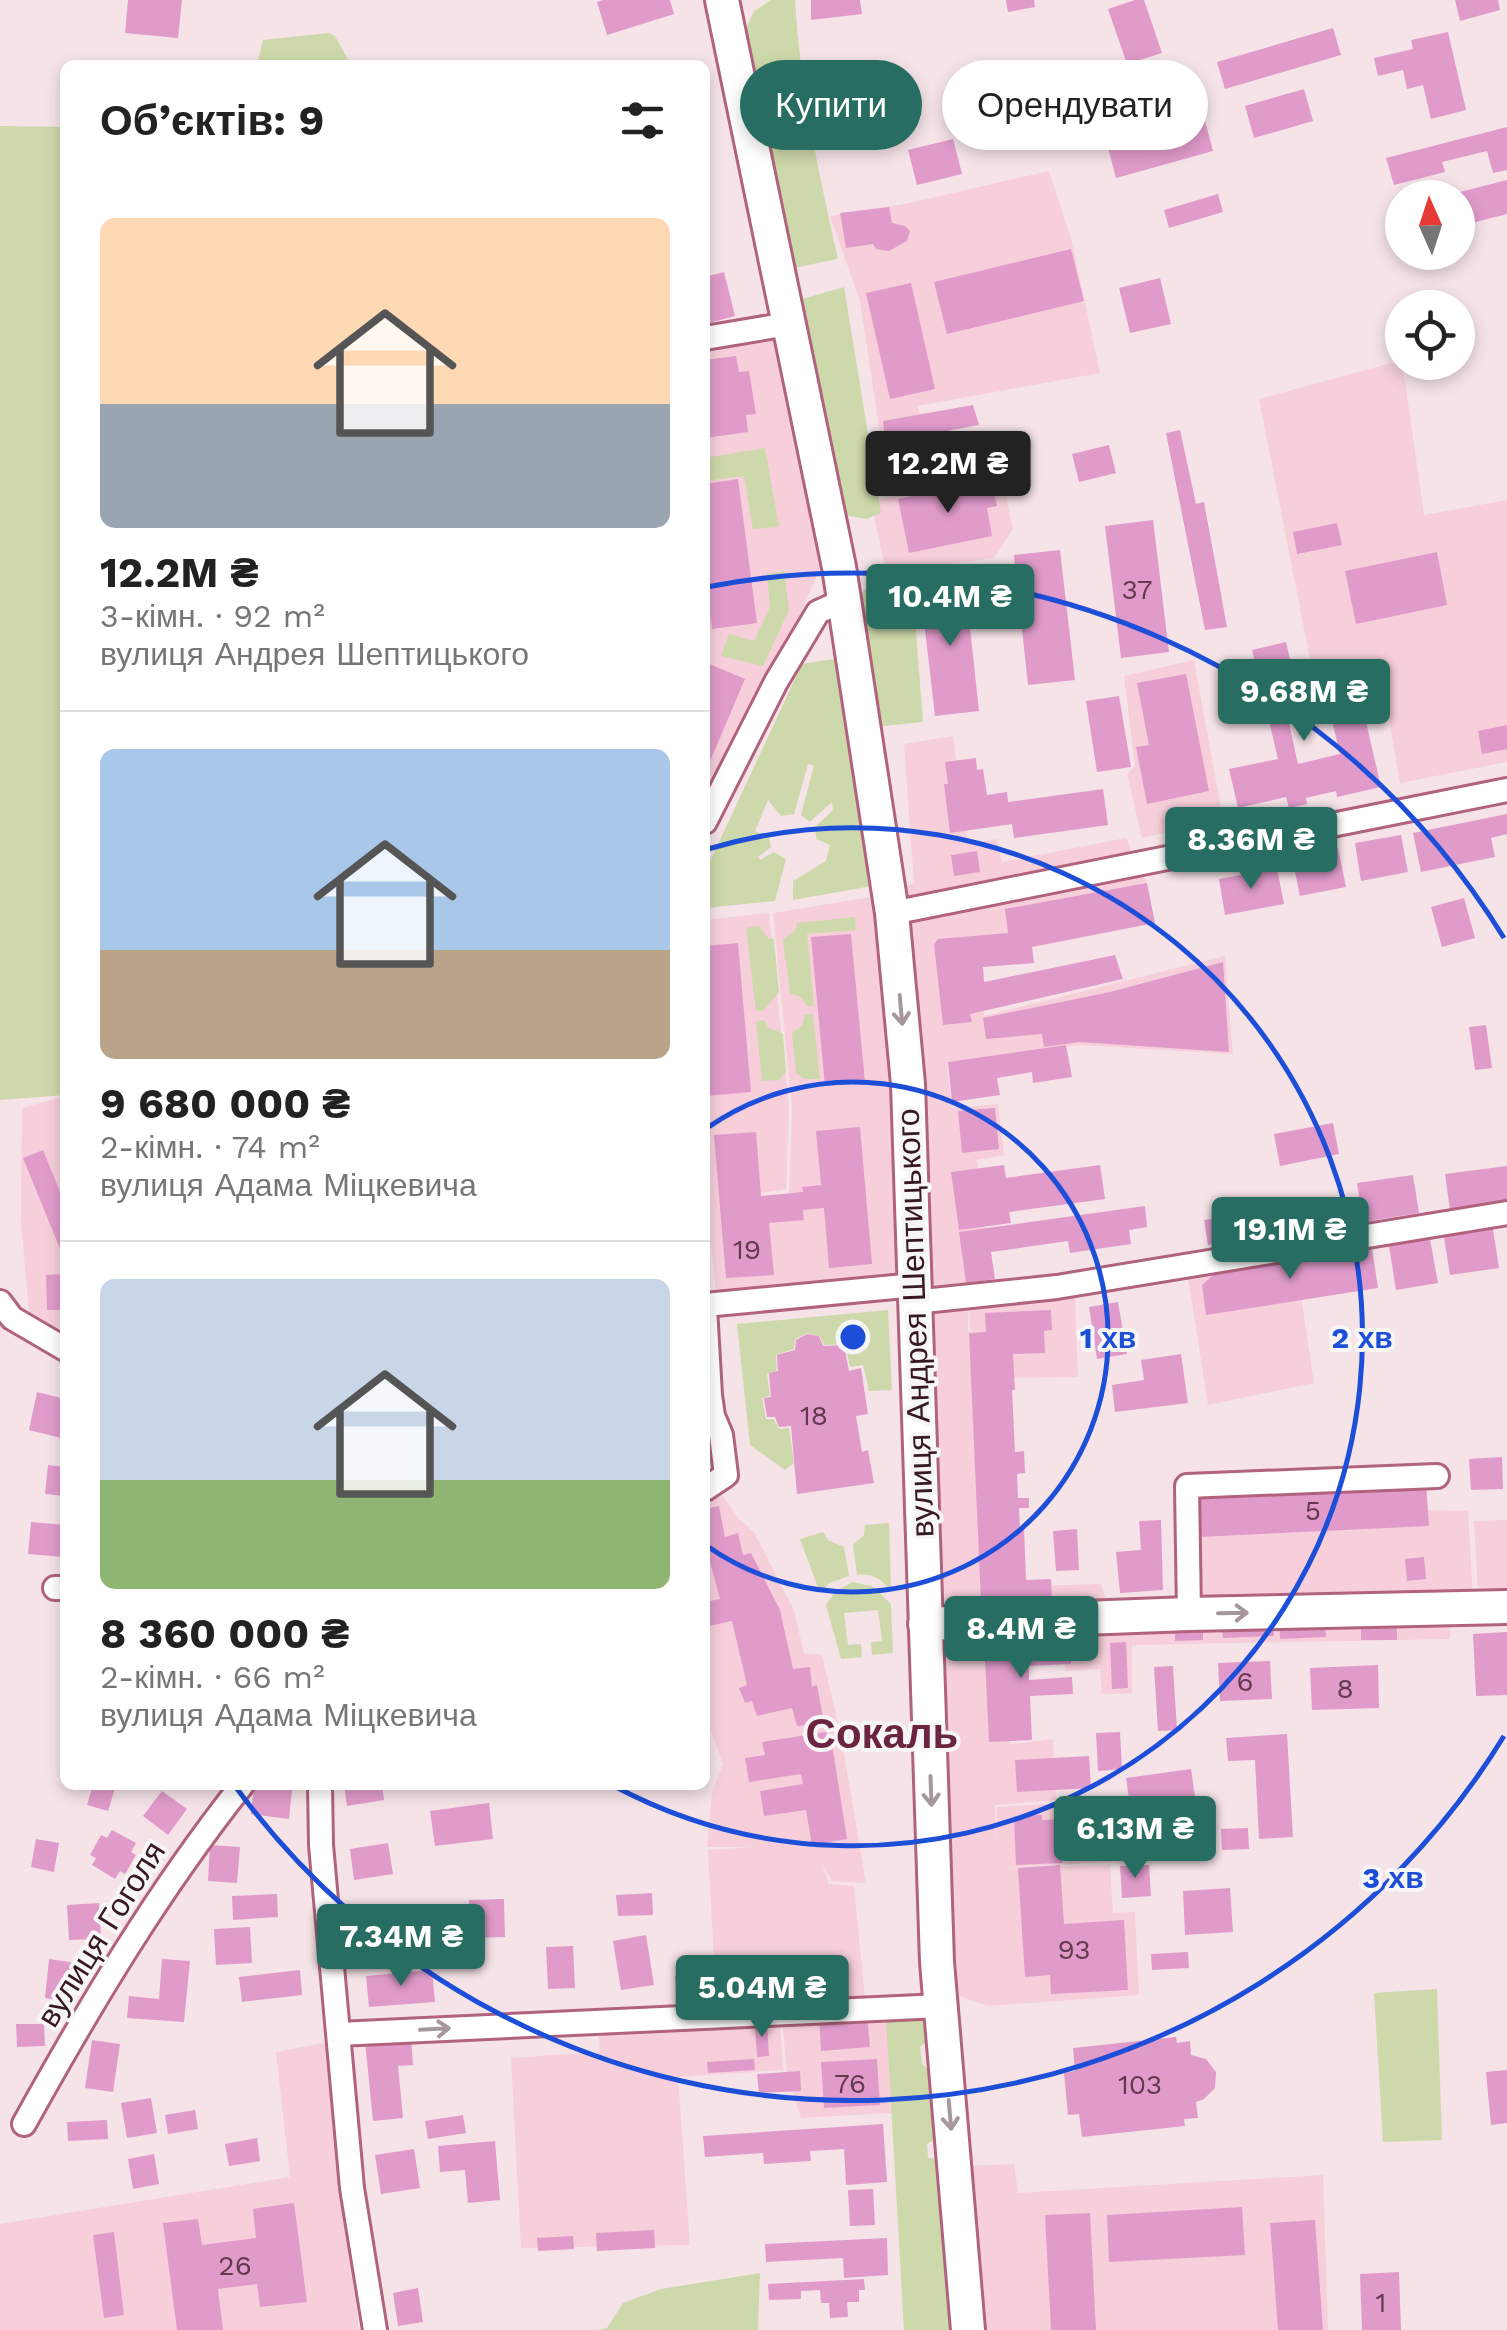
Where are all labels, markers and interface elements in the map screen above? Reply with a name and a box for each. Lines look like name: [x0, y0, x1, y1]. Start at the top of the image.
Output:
chip: Купити: [740, 60, 922, 150]
chip: Орендувати: [942, 60, 1208, 150]
icon: filters: [615, 93, 670, 148]
text: Об’єктів: 9: [100, 96, 324, 145]
north arrow: [1385, 180, 1475, 270]
map controls: [1385, 180, 1475, 380]
icon: home: [295, 283, 475, 463]
button: locate: [1385, 290, 1475, 380]
pin: 12.2M ₴: [856, 431, 1040, 516]
text: 12.2M ₴: [888, 444, 1008, 482]
text: 12.2M ₴: [100, 548, 259, 597]
pin: 10.4M ₴: [858, 564, 1042, 649]
house number: 37: [1122, 573, 1152, 606]
text: 10.4M ₴: [888, 577, 1012, 615]
text: 3-кімн. · 92 m²: [100, 597, 325, 635]
text: вулиця Андрея Шептицького: [100, 635, 529, 673]
pin: 9.68M ₴: [1212, 659, 1396, 744]
text: 9.68M ₴: [1240, 672, 1368, 710]
pin: 8.36M ₴: [1159, 807, 1343, 892]
icon: home: [295, 814, 475, 994]
text: 8.36M ₴: [1187, 820, 1315, 858]
one-way arrow: [891, 994, 910, 1026]
text: 9 680 000 ₴: [100, 1079, 350, 1128]
street label: вулиця Андрея Шептицького: [889, 1108, 941, 1538]
text: 2-кімн. · 74 m²: [100, 1128, 320, 1166]
text: вулиця Адама Міцкевича: [100, 1166, 477, 1204]
pin: 19.1M ₴: [1198, 1197, 1382, 1282]
text: 19.1M ₴: [1234, 1210, 1346, 1248]
house number: 19: [733, 1233, 761, 1266]
centre of rings: [835, 1319, 871, 1355]
text: 1 хв: [1080, 1320, 1136, 1355]
text: 2 хв: [1331, 1320, 1393, 1355]
icon: home: [295, 1344, 475, 1524]
house number: 18: [800, 1399, 828, 1432]
house number: 5: [1305, 1494, 1321, 1527]
pin: 8.4M ₴: [940, 1596, 1102, 1681]
one-way arrow: [1216, 1603, 1248, 1622]
text: 8 360 000 ₴: [100, 1609, 349, 1658]
text: 8.4M ₴: [966, 1609, 1076, 1647]
text: 2-кімн. · 66 m²: [100, 1658, 325, 1696]
house number: 6: [1236, 1665, 1254, 1698]
house number: 8: [1336, 1672, 1354, 1705]
text: вулиця Адама Міцкевича: [100, 1696, 477, 1734]
district label: Сокаль: [806, 1709, 958, 1758]
one-way arrow: [922, 1774, 941, 1807]
pin: 6.13M ₴: [1043, 1796, 1227, 1881]
text: 6.13M ₴: [1076, 1809, 1194, 1847]
street label: вулиця Гоголя: [29, 1834, 173, 2034]
text: 3 хв: [1362, 1860, 1424, 1895]
pin: 7.34M ₴: [309, 1904, 493, 1989]
text: 7.34M ₴: [339, 1917, 463, 1955]
house number: 93: [1057, 1933, 1091, 1966]
pin: 5.04M ₴: [670, 1955, 854, 2040]
text: 5.04M ₴: [698, 1968, 826, 2006]
one-way arrow: [419, 2019, 451, 2038]
house number: 76: [834, 2067, 866, 2100]
house number: 103: [1118, 2068, 1162, 2101]
one-way arrow: [941, 2099, 960, 2131]
house number: 26: [218, 2249, 252, 2282]
house number: 1: [1376, 2286, 1386, 2319]

